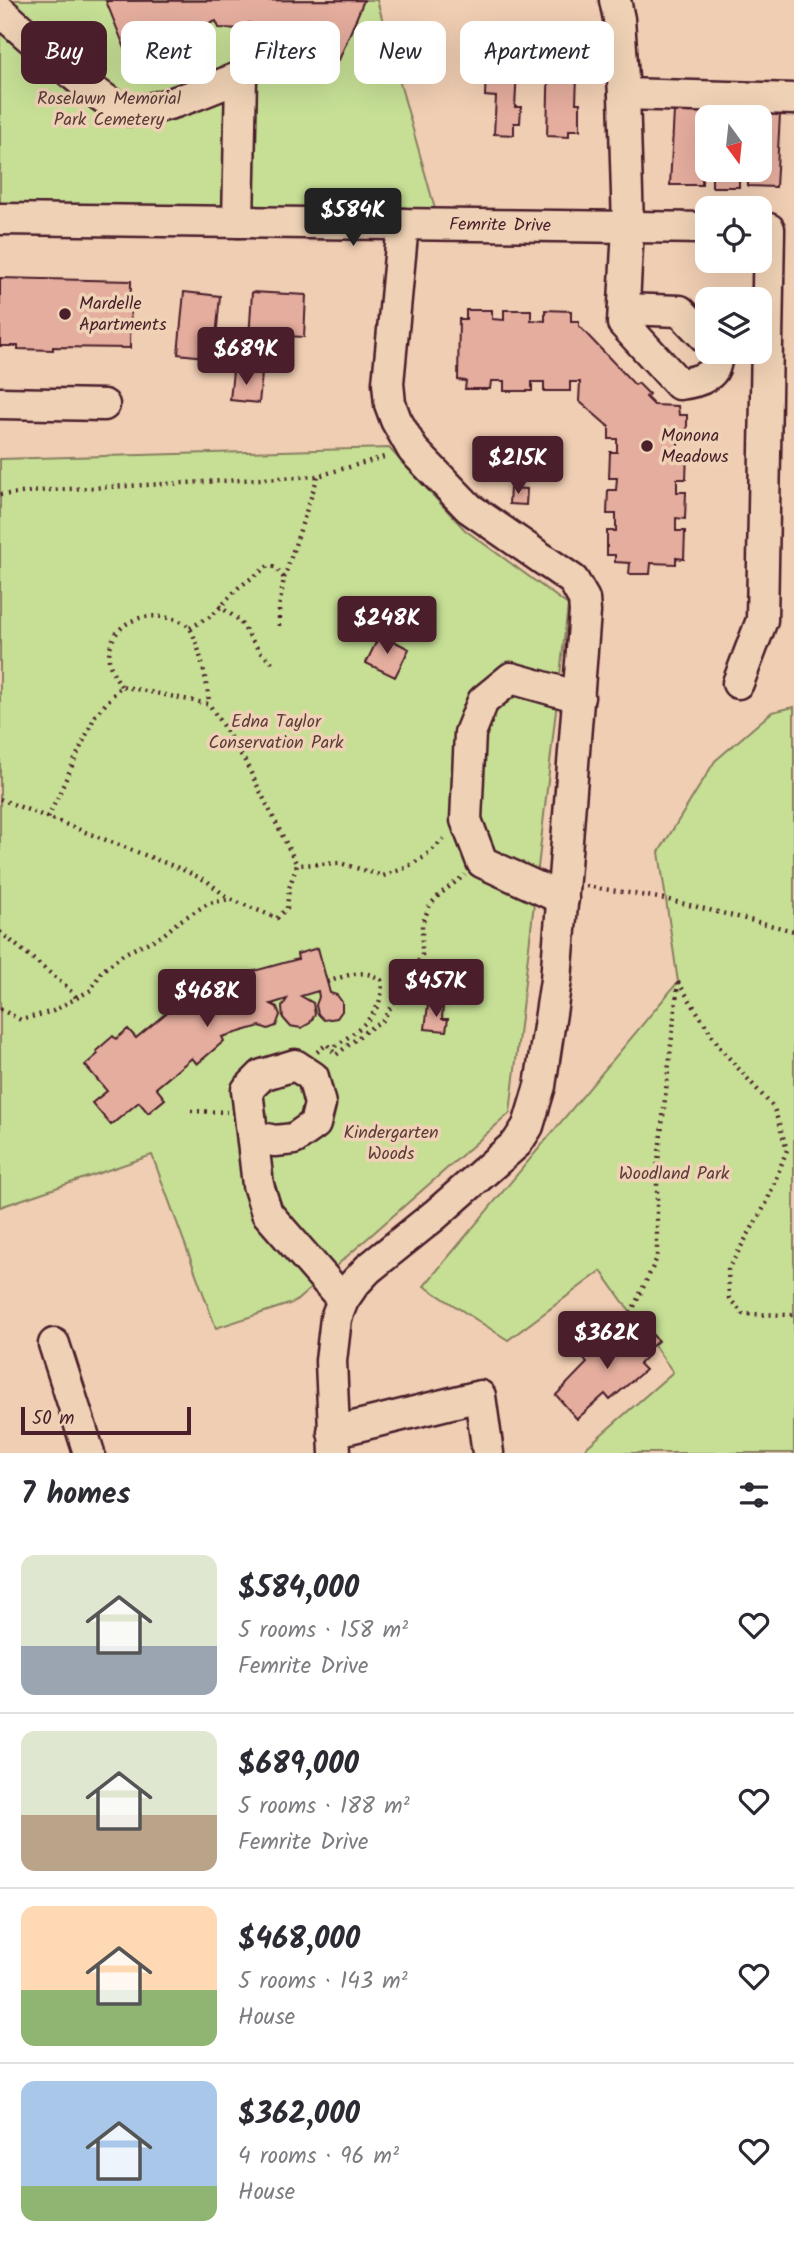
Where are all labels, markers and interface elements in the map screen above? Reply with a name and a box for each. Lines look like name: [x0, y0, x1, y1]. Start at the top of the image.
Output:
chip: Buy: [21, 21, 107, 84]
chip: Rent: [121, 21, 216, 84]
chip: Filters: [230, 21, 340, 84]
chip: New: [354, 21, 446, 84]
chip: Apartment: [460, 21, 614, 84]
park label: Roselawn Memorial Park Cemetery: [37, 85, 182, 135]
north arrow: [695, 105, 772, 182]
map controls: [695, 105, 772, 364]
pin: $584K: [304, 188, 402, 248]
text: $584K: [320, 193, 386, 229]
button: locate: [695, 196, 772, 273]
street label: Femrite Drive: [449, 210, 551, 241]
button: layers: [695, 287, 772, 364]
place label: Mardelle Apartments: [79, 290, 167, 340]
marker: Mardelle Apartments: [57, 306, 73, 322]
pin: $689K: [197, 328, 295, 387]
text: $689K: [213, 332, 279, 368]
place label: Monona Meadows: [661, 422, 729, 472]
pin: $215K: [469, 436, 567, 496]
marker: Monona Meadows: [639, 438, 655, 454]
text: $215K: [488, 441, 548, 477]
pin: $248K: [338, 596, 436, 656]
text: $248K: [354, 601, 420, 637]
park label: Edna Taylor Conservation Park: [208, 708, 344, 758]
pin: $457K: [387, 960, 485, 1019]
text: $457K: [405, 964, 467, 1000]
pin: $468K: [158, 970, 256, 1029]
text: $468K: [174, 974, 240, 1010]
park label: Kindergarten Woods: [343, 1119, 439, 1169]
park label: Woodland Park: [619, 1160, 730, 1189]
pin: $362K: [558, 1312, 656, 1371]
text: $362K: [574, 1316, 640, 1352]
scale bar: [21, 1404, 191, 1436]
text: 50 m: [32, 1404, 74, 1434]
text: 7 homes: [21, 1471, 131, 1519]
icon: filters: [735, 1476, 773, 1514]
text: $584,000: [238, 1565, 359, 1613]
icon: home: [77, 1583, 161, 1667]
icon: heart: [735, 1606, 773, 1644]
text: 5 rooms · 158 m²: [238, 1613, 408, 1649]
text: Femrite Drive: [238, 1649, 368, 1685]
text: $689,000: [238, 1741, 359, 1789]
icon: home: [77, 1759, 161, 1843]
icon: heart: [735, 1782, 773, 1820]
text: 5 rooms · 188 m²: [238, 1789, 410, 1825]
text: Femrite Drive: [238, 1825, 368, 1861]
text: $468,000: [238, 1916, 360, 1964]
icon: home: [77, 1934, 161, 2018]
icon: heart: [735, 1957, 773, 1995]
text: 5 rooms · 143 m²: [238, 1964, 408, 2000]
text: House: [238, 2000, 295, 2036]
text: $362,000: [238, 2091, 360, 2139]
icon: home: [77, 2109, 161, 2193]
icon: heart: [735, 2132, 773, 2170]
text: 4 rooms · 96 m²: [238, 2139, 399, 2175]
text: House: [238, 2175, 295, 2211]

